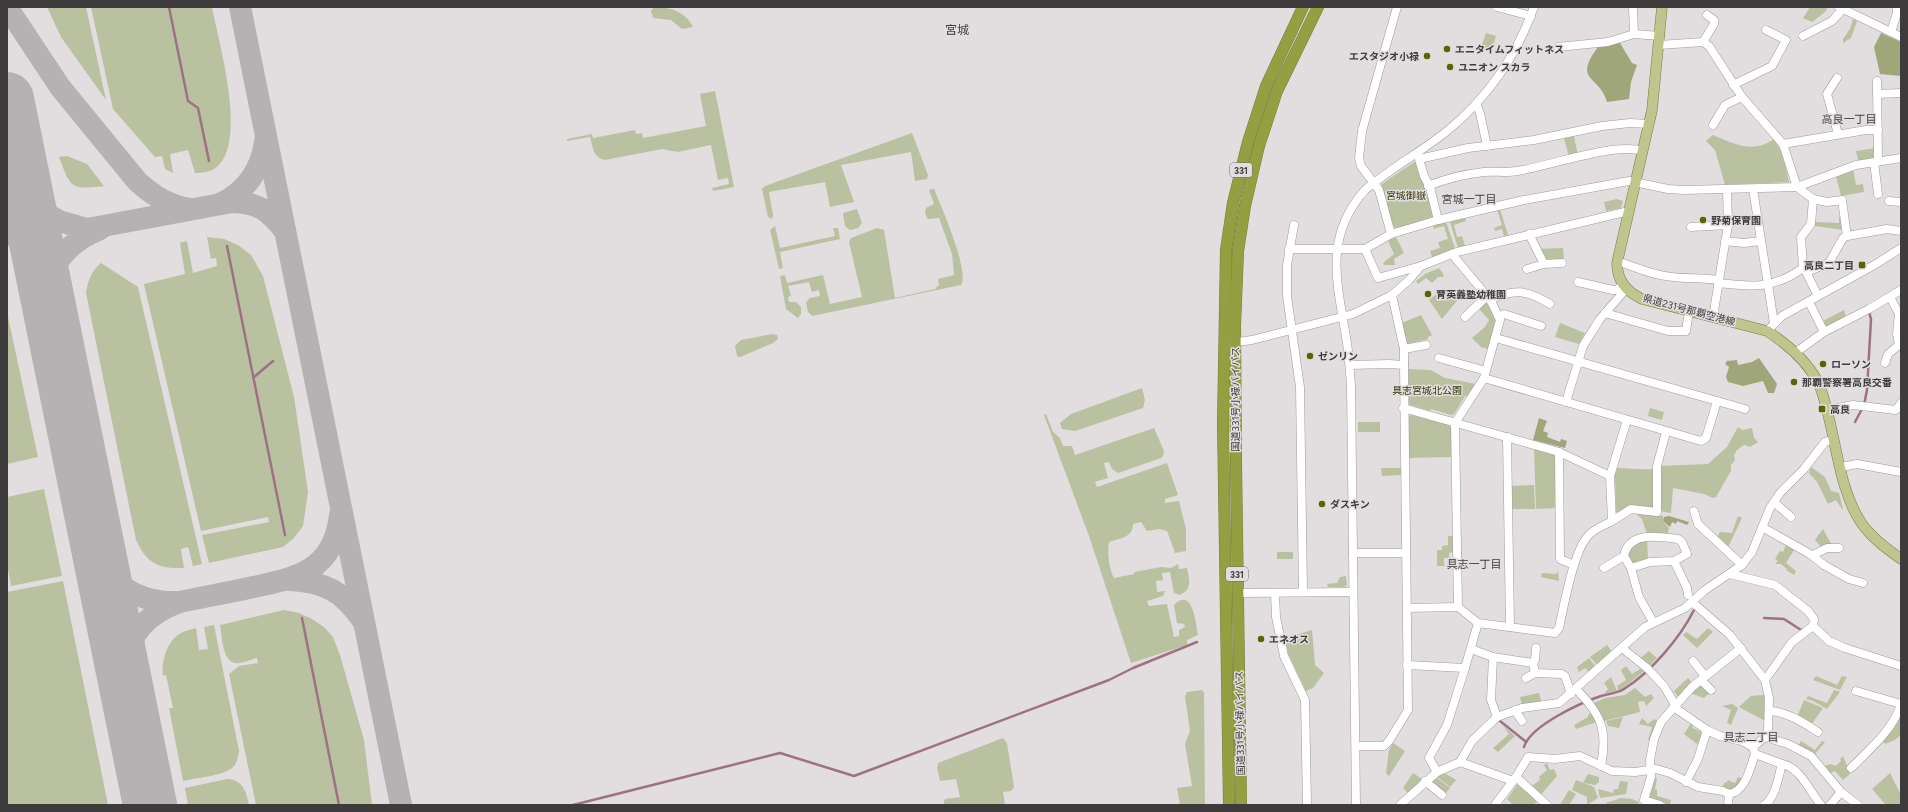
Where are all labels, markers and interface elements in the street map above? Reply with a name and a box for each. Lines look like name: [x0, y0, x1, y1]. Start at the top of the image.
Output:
district label: 宮城: [945, 23, 969, 37]
place label: エニタイムフィットネス: [1455, 43, 1564, 56]
marker: エニタイムフィットネス: [1442, 44, 1452, 54]
place label: エスタジオ小禄: [1349, 50, 1419, 63]
marker: エスタジオ小禄: [1422, 51, 1432, 61]
place label: ユニオン スカラ: [1458, 61, 1530, 74]
marker: ユニオン スカラ: [1445, 62, 1455, 72]
district label: 高良一丁目: [1822, 113, 1877, 126]
road number: 331: [1230, 163, 1252, 177]
park label: 宮城御嶽: [1386, 189, 1426, 202]
district label: 宮城一丁目: [1442, 193, 1497, 206]
place label: 野菊保育園: [1711, 214, 1761, 227]
marker: 野菊保育園: [1698, 215, 1708, 225]
place label: 高良二丁目: [1804, 259, 1854, 272]
marker: 高良二丁目: [1857, 260, 1867, 270]
place label: 育英義塾幼稚園: [1436, 288, 1506, 301]
marker: 育英義塾幼稚園: [1423, 289, 1433, 299]
street label: 県道231号那覇空港線: [1641, 291, 1737, 329]
street label: 国道331号小禄バイパス: [1229, 347, 1242, 451]
place label: ゼンリン: [1318, 350, 1358, 363]
marker: ゼンリン: [1305, 351, 1315, 361]
place label: ローソン: [1831, 358, 1871, 371]
marker: ローソン: [1818, 359, 1828, 369]
place label: 那覇警察署高良交番: [1802, 376, 1892, 389]
marker: 那覇警察署高良交番: [1789, 377, 1799, 387]
park label: 具志宮城北公園: [1392, 384, 1462, 397]
place label: 高良: [1830, 403, 1850, 416]
marker: 高良: [1817, 404, 1827, 414]
place label: ダスキン: [1330, 498, 1370, 511]
marker: ダスキン: [1317, 499, 1327, 509]
district label: 具志一丁目: [1447, 558, 1502, 571]
road number: 331: [1226, 567, 1248, 581]
place label: エネオス: [1269, 633, 1309, 646]
marker: エネオス: [1256, 634, 1266, 644]
street label: 国道331号小禄バイパス: [1233, 670, 1247, 776]
district label: 具志二丁目: [1724, 731, 1779, 744]

